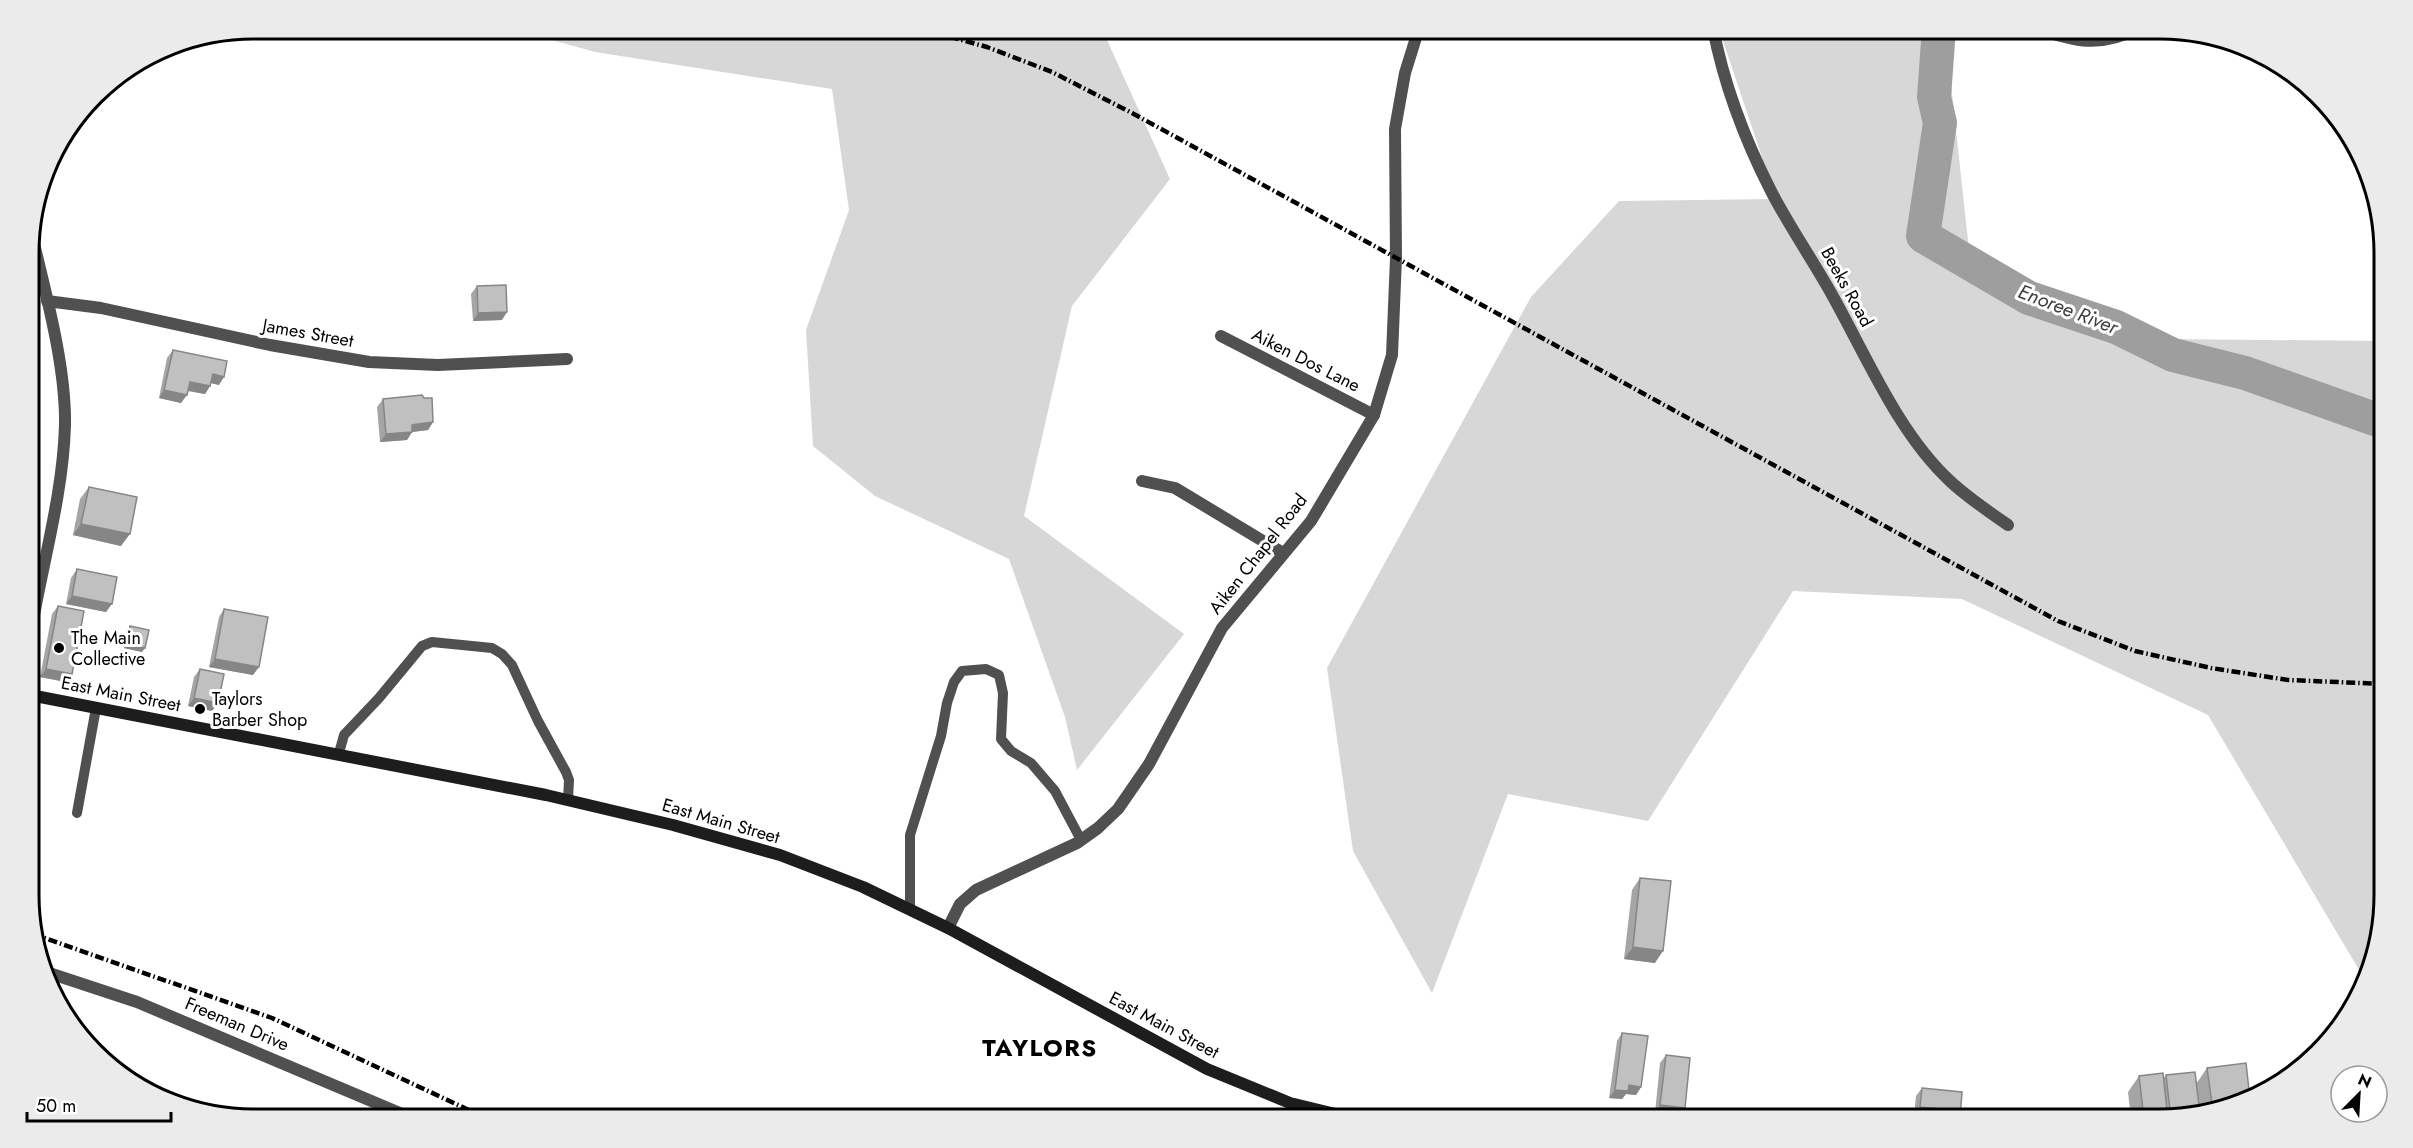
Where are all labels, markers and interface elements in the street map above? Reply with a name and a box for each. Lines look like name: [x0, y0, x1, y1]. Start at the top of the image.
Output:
street label: Beeks Road: [1814, 242, 1880, 332]
water label: Enoree River: [2014, 277, 2123, 342]
street label: James Street: [259, 312, 356, 354]
street label: Aiken Dos Lane: [1247, 322, 1365, 398]
street label: Aiken Chapel Road: [1203, 488, 1313, 620]
place label: The Main Collective: [71, 625, 145, 672]
marker: The Main Collective: [52, 641, 66, 655]
street label: East Main Street: [59, 670, 184, 718]
place label: Taylors Barber Shop: [212, 686, 307, 733]
marker: Taylors Barber Shop: [193, 702, 207, 716]
street label: East Main Street: [659, 792, 784, 850]
street label: East Main Street: [1104, 985, 1224, 1065]
street label: Freeman Drive: [181, 990, 293, 1058]
district label: TAYLORS: [982, 1030, 1098, 1065]
north arrow: [2329, 1064, 2389, 1124]
text: N: [2354, 1068, 2375, 1094]
scale bar: [27, 1085, 171, 1123]
text: 50 m: [36, 1093, 76, 1119]

